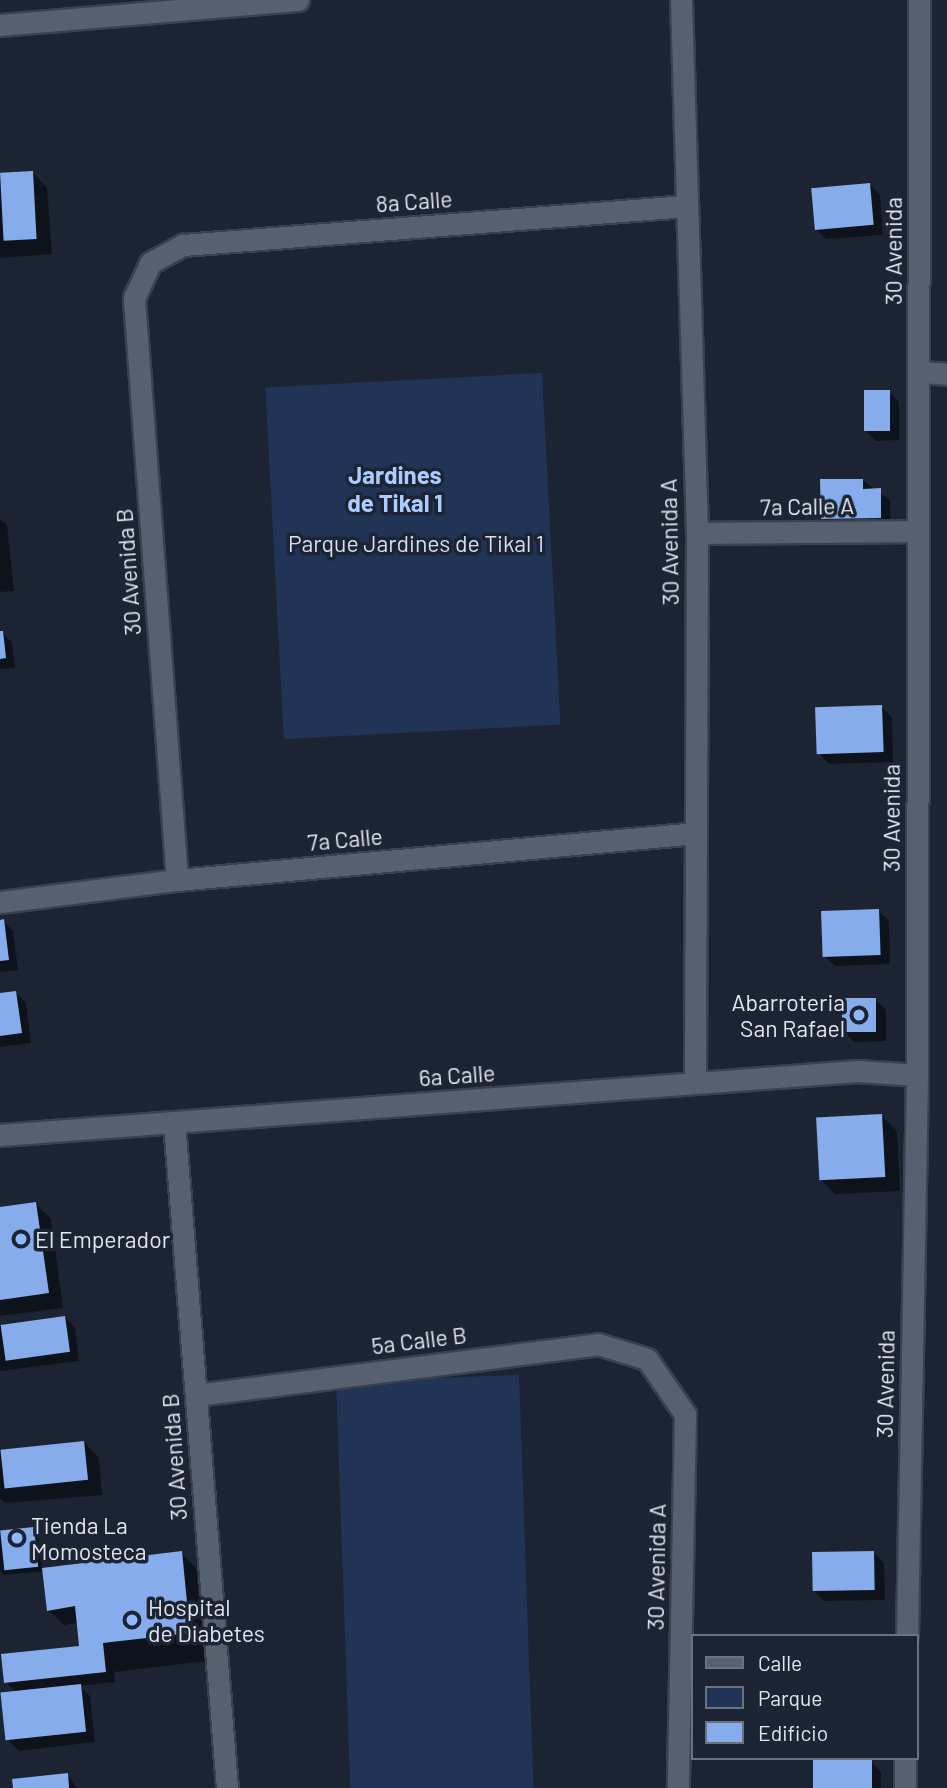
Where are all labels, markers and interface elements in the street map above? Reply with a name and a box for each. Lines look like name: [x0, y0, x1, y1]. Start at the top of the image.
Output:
street label: 8a Calle: [375, 185, 453, 217]
street label: 30 Avenida: [879, 197, 907, 305]
district label: Jardines de Tikal 1: [347, 461, 443, 517]
street label: 30 Avenida A: [654, 478, 684, 606]
street label: 7a Calle A: [760, 491, 854, 521]
street label: 30 Avenida B: [110, 508, 146, 636]
park label: Parque Jardines de Tikal 1: [288, 529, 544, 557]
street label: 30 Avenida: [877, 764, 905, 872]
street label: 7a Calle: [306, 822, 384, 856]
place label: Abarroteria San Rafael: [731, 988, 845, 1042]
marker: Abarroteria San Rafael: [851, 1007, 867, 1023]
street label: 6a Calle: [418, 1059, 496, 1091]
place label: El Emperador: [35, 1225, 170, 1253]
marker: El Emperador: [13, 1231, 29, 1247]
street label: 5a Calle B: [370, 1320, 468, 1360]
street label: 30 Avenida: [870, 1330, 900, 1438]
street label: 30 Avenida B: [156, 1393, 192, 1521]
street label: 30 Avenida A: [641, 1503, 671, 1631]
place label: Tienda La Momosteca: [31, 1511, 146, 1565]
marker: Tienda La Momosteca: [9, 1530, 25, 1546]
place label: Hospital de Diabetes: [148, 1593, 265, 1647]
marker: Hospital de Diabetes: [122, 1610, 142, 1630]
legend: [692, 1634, 919, 1760]
text: Calle: [758, 1650, 802, 1675]
text: Parque: [758, 1685, 823, 1710]
text: Edificio: [758, 1720, 828, 1745]

